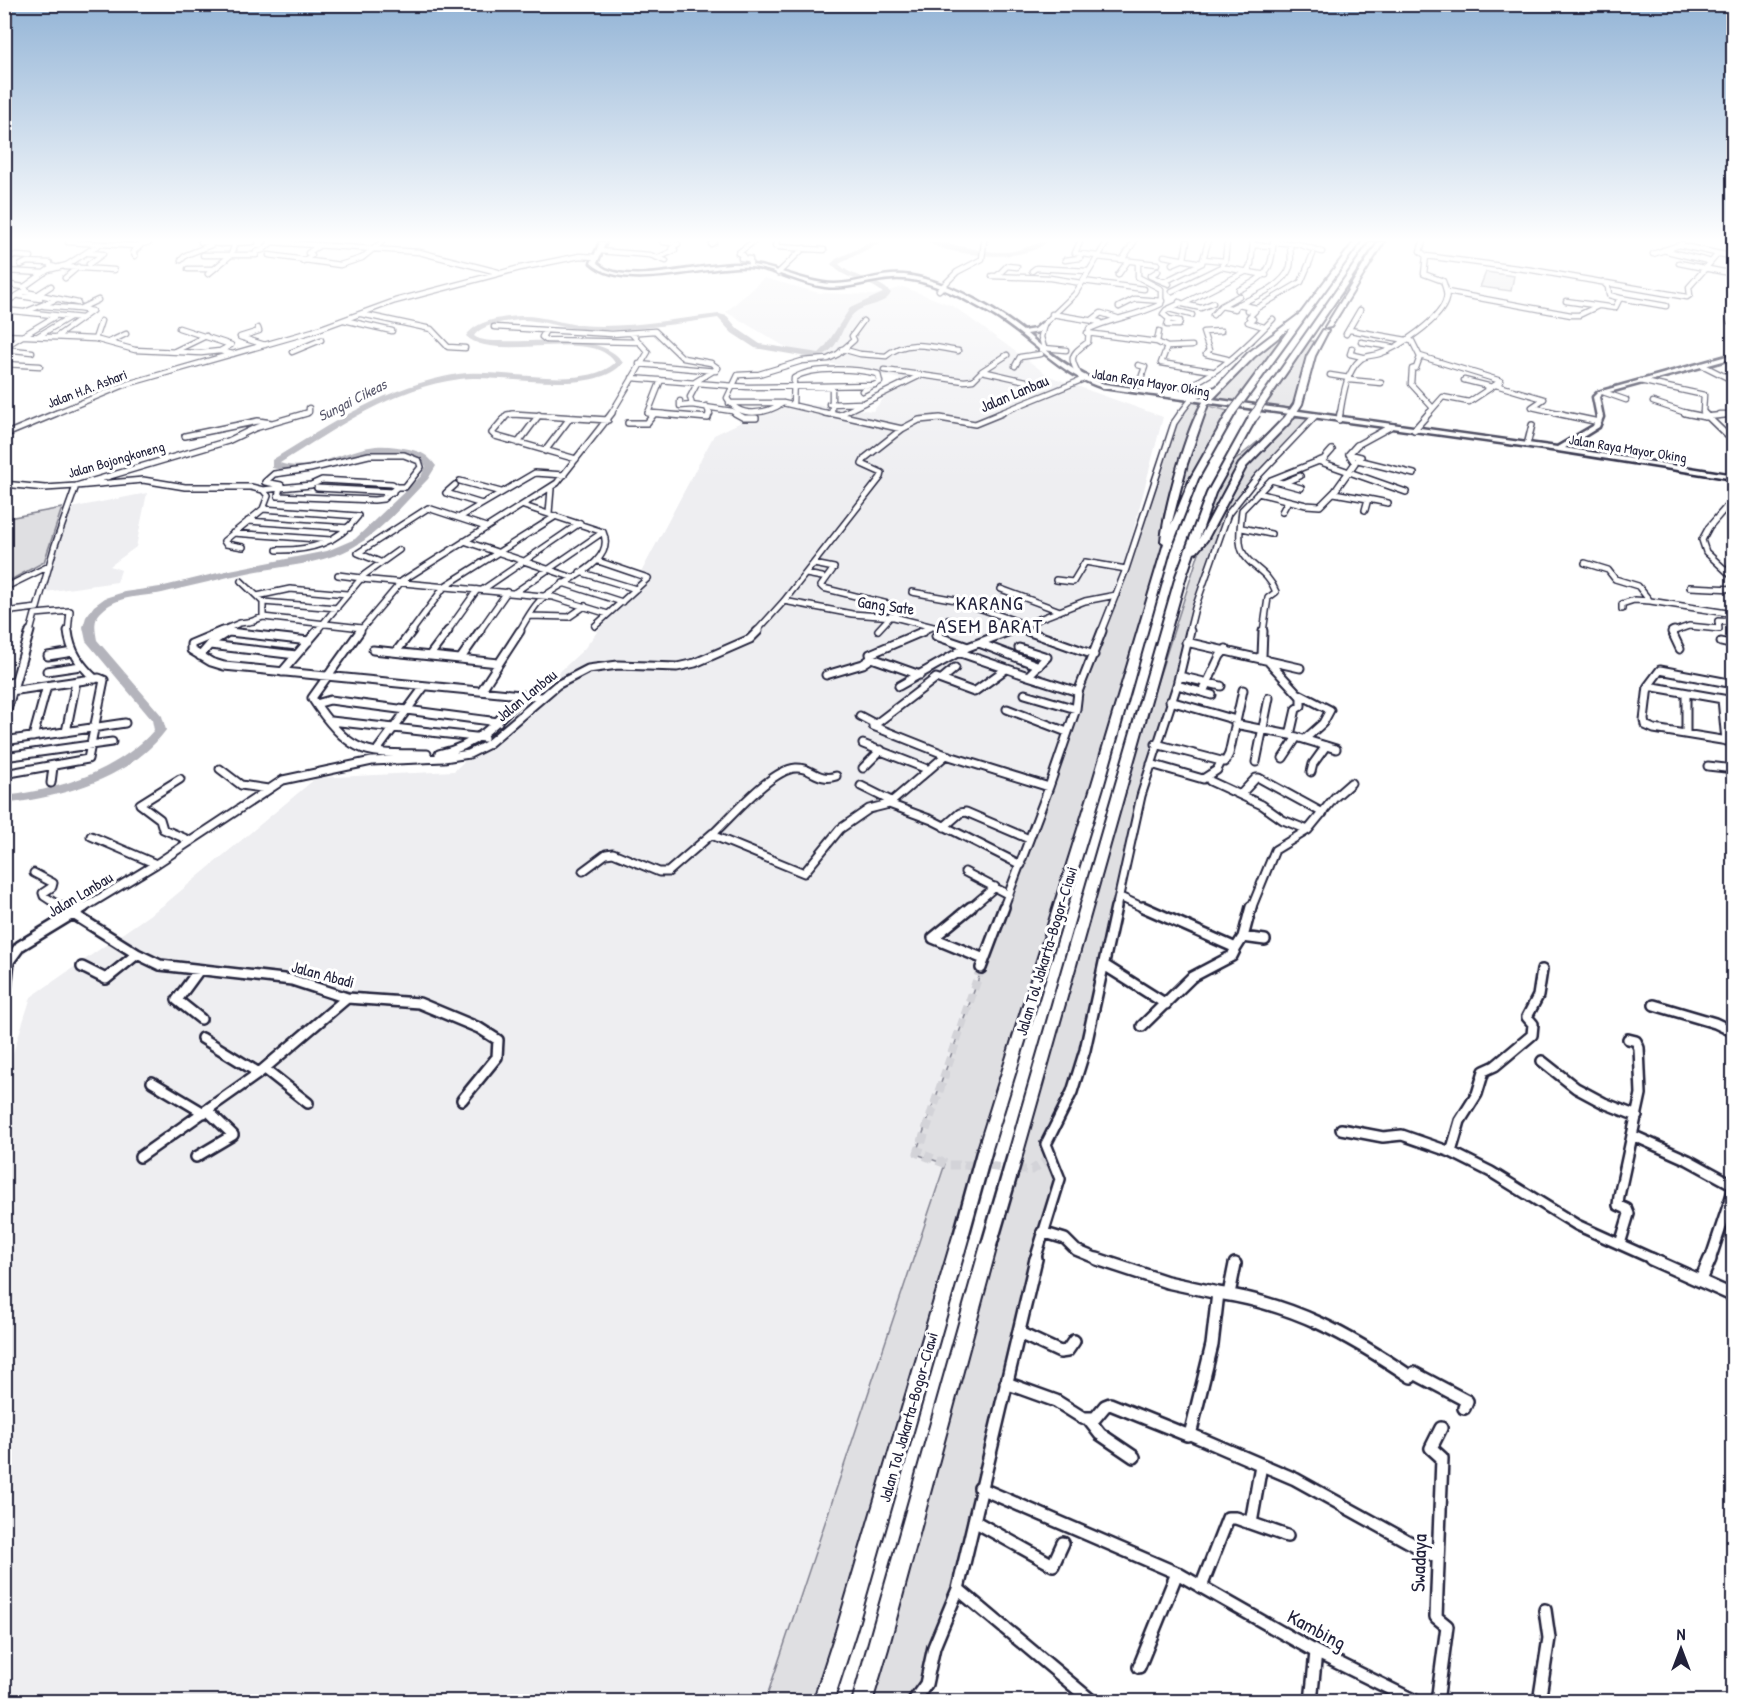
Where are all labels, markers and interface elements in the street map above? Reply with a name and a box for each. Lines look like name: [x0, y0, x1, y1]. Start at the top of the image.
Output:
street label: Jalan Raya Mayor Oking: [1090, 363, 1211, 402]
street label: Jalan H.A. Ashari: [44, 364, 130, 412]
street label: Jalan Lanbau: [976, 369, 1052, 417]
water label: Sungai Cikeas: [314, 373, 391, 426]
street label: Jalan Raya Mayor Oking: [1567, 429, 1688, 468]
street label: Jalan Bojongkoneng: [66, 436, 167, 483]
district label: KARANG ASEM BARAT: [936, 589, 1044, 639]
street label: Gang Sate: [856, 590, 917, 620]
street label: Jalan Lanbau: [491, 663, 562, 726]
street label: Jalan Tol Jakarta–Bogor–Ciawi: [1010, 864, 1082, 1038]
street label: Jalan Lanbau: [43, 866, 117, 922]
street label: Jalan Abadi: [289, 955, 357, 993]
street label: Jalan Tol Jakarta–Bogor–Ciawi: [873, 1329, 943, 1505]
street label: Swadaya: [1403, 1533, 1433, 1593]
street label: Kambing: [1283, 1602, 1351, 1656]
north arrow: [1651, 1619, 1711, 1679]
text: N: [1677, 1623, 1686, 1645]

